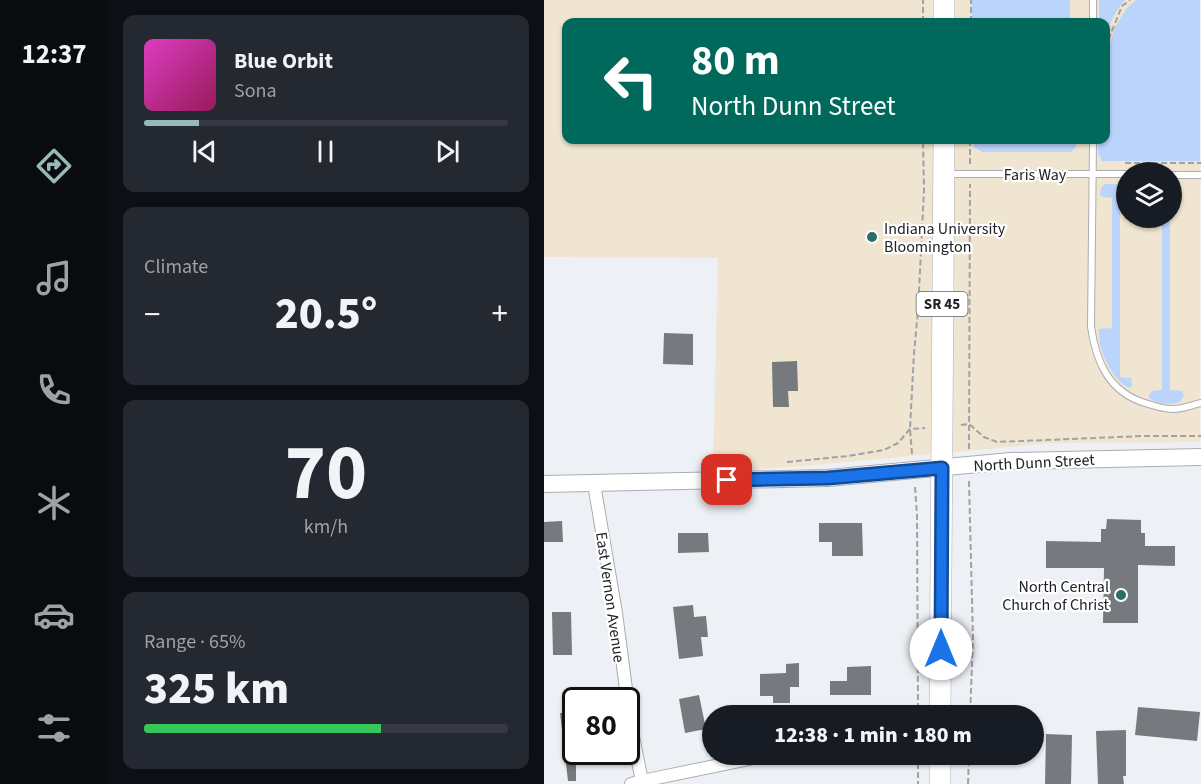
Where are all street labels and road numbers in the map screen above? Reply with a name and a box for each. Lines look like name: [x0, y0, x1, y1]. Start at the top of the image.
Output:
street label: Faris Way: [1004, 164, 1067, 186]
road number: SR 45: [916, 292, 968, 316]
street label: North Dunn Street: [973, 449, 1096, 477]
street label: East Vernon Avenue: [590, 530, 630, 664]

